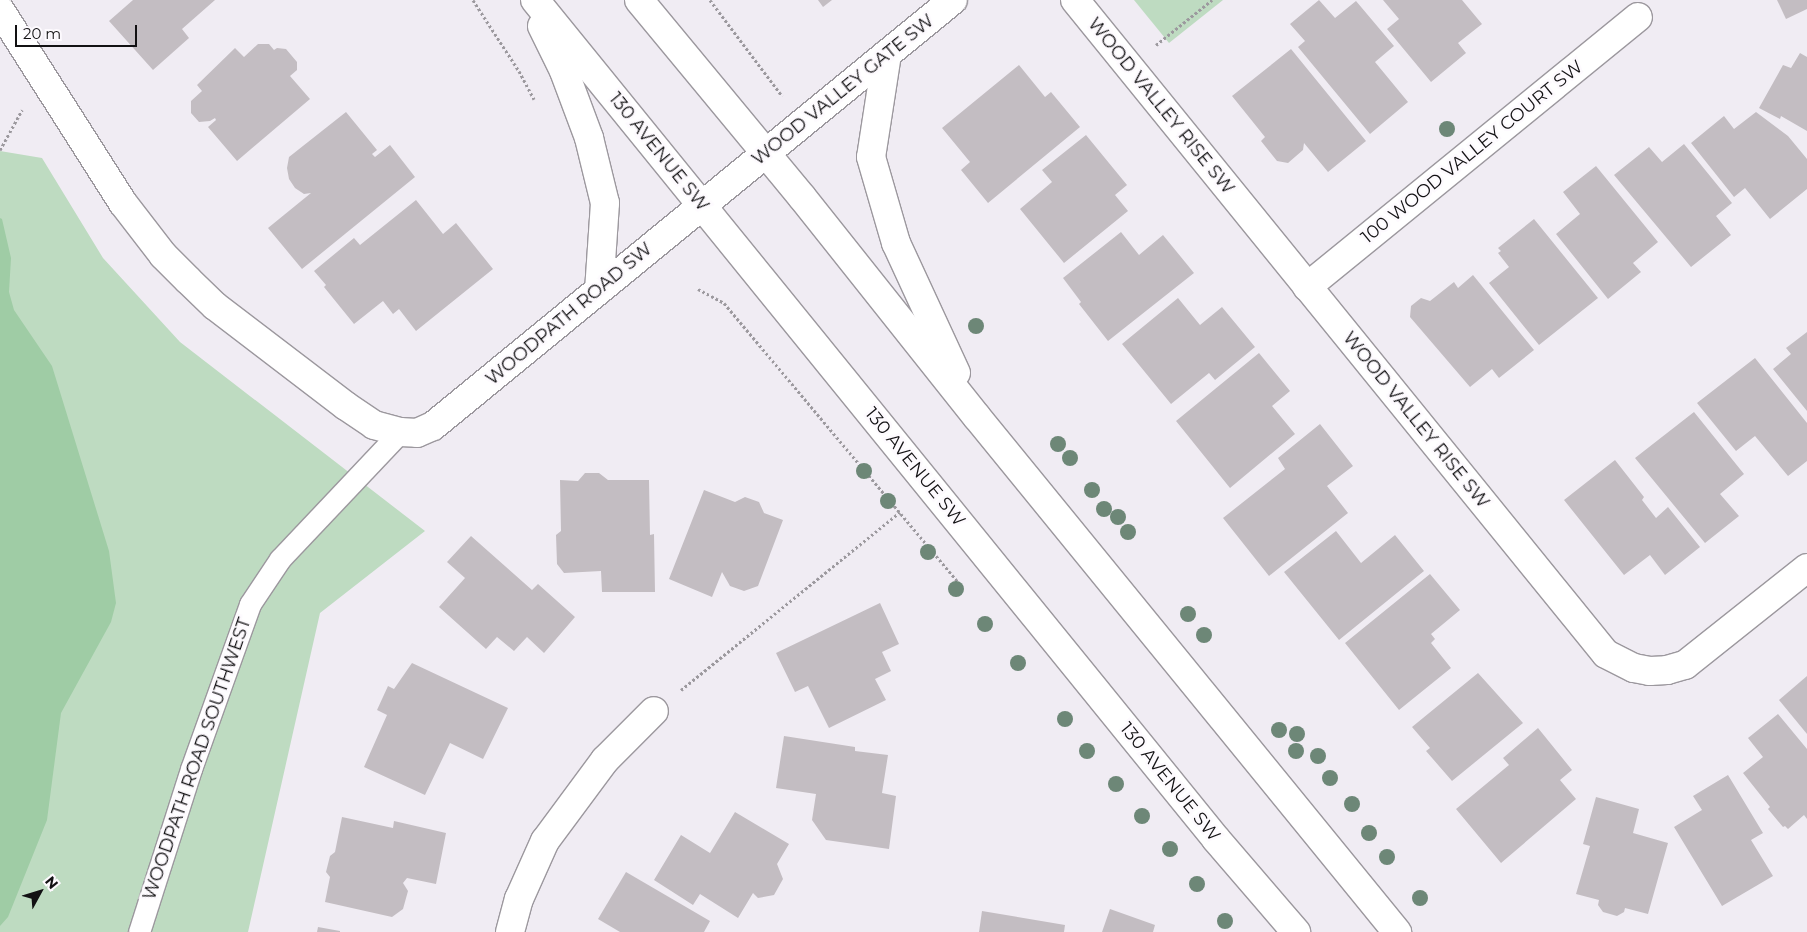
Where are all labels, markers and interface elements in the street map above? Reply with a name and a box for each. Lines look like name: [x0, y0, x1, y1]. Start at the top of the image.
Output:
street label: WOOD VALLEY GATE SW: [748, 10, 938, 170]
street label: WOOD VALLEY RISE SW: [1083, 13, 1239, 199]
scale bar: [18, 15, 140, 47]
text: 20 m: [23, 24, 61, 43]
street label: 100 WOOD VALLEY COURT SW: [1357, 56, 1587, 248]
street label: 130 AVENUE SW: [604, 88, 714, 216]
street label: WOODPATH ROAD SW: [482, 238, 656, 390]
street label: WOOD VALLEY RISE SW: [1338, 327, 1494, 513]
street label: 130 AVENUE SW: [860, 403, 970, 531]
street label: WOODPATH ROAD SOUTHWEST: [138, 615, 256, 903]
street label: 130 AVENUE SW: [1115, 718, 1225, 846]
north arrow: [15, 867, 65, 917]
text: N: [41, 873, 62, 893]

